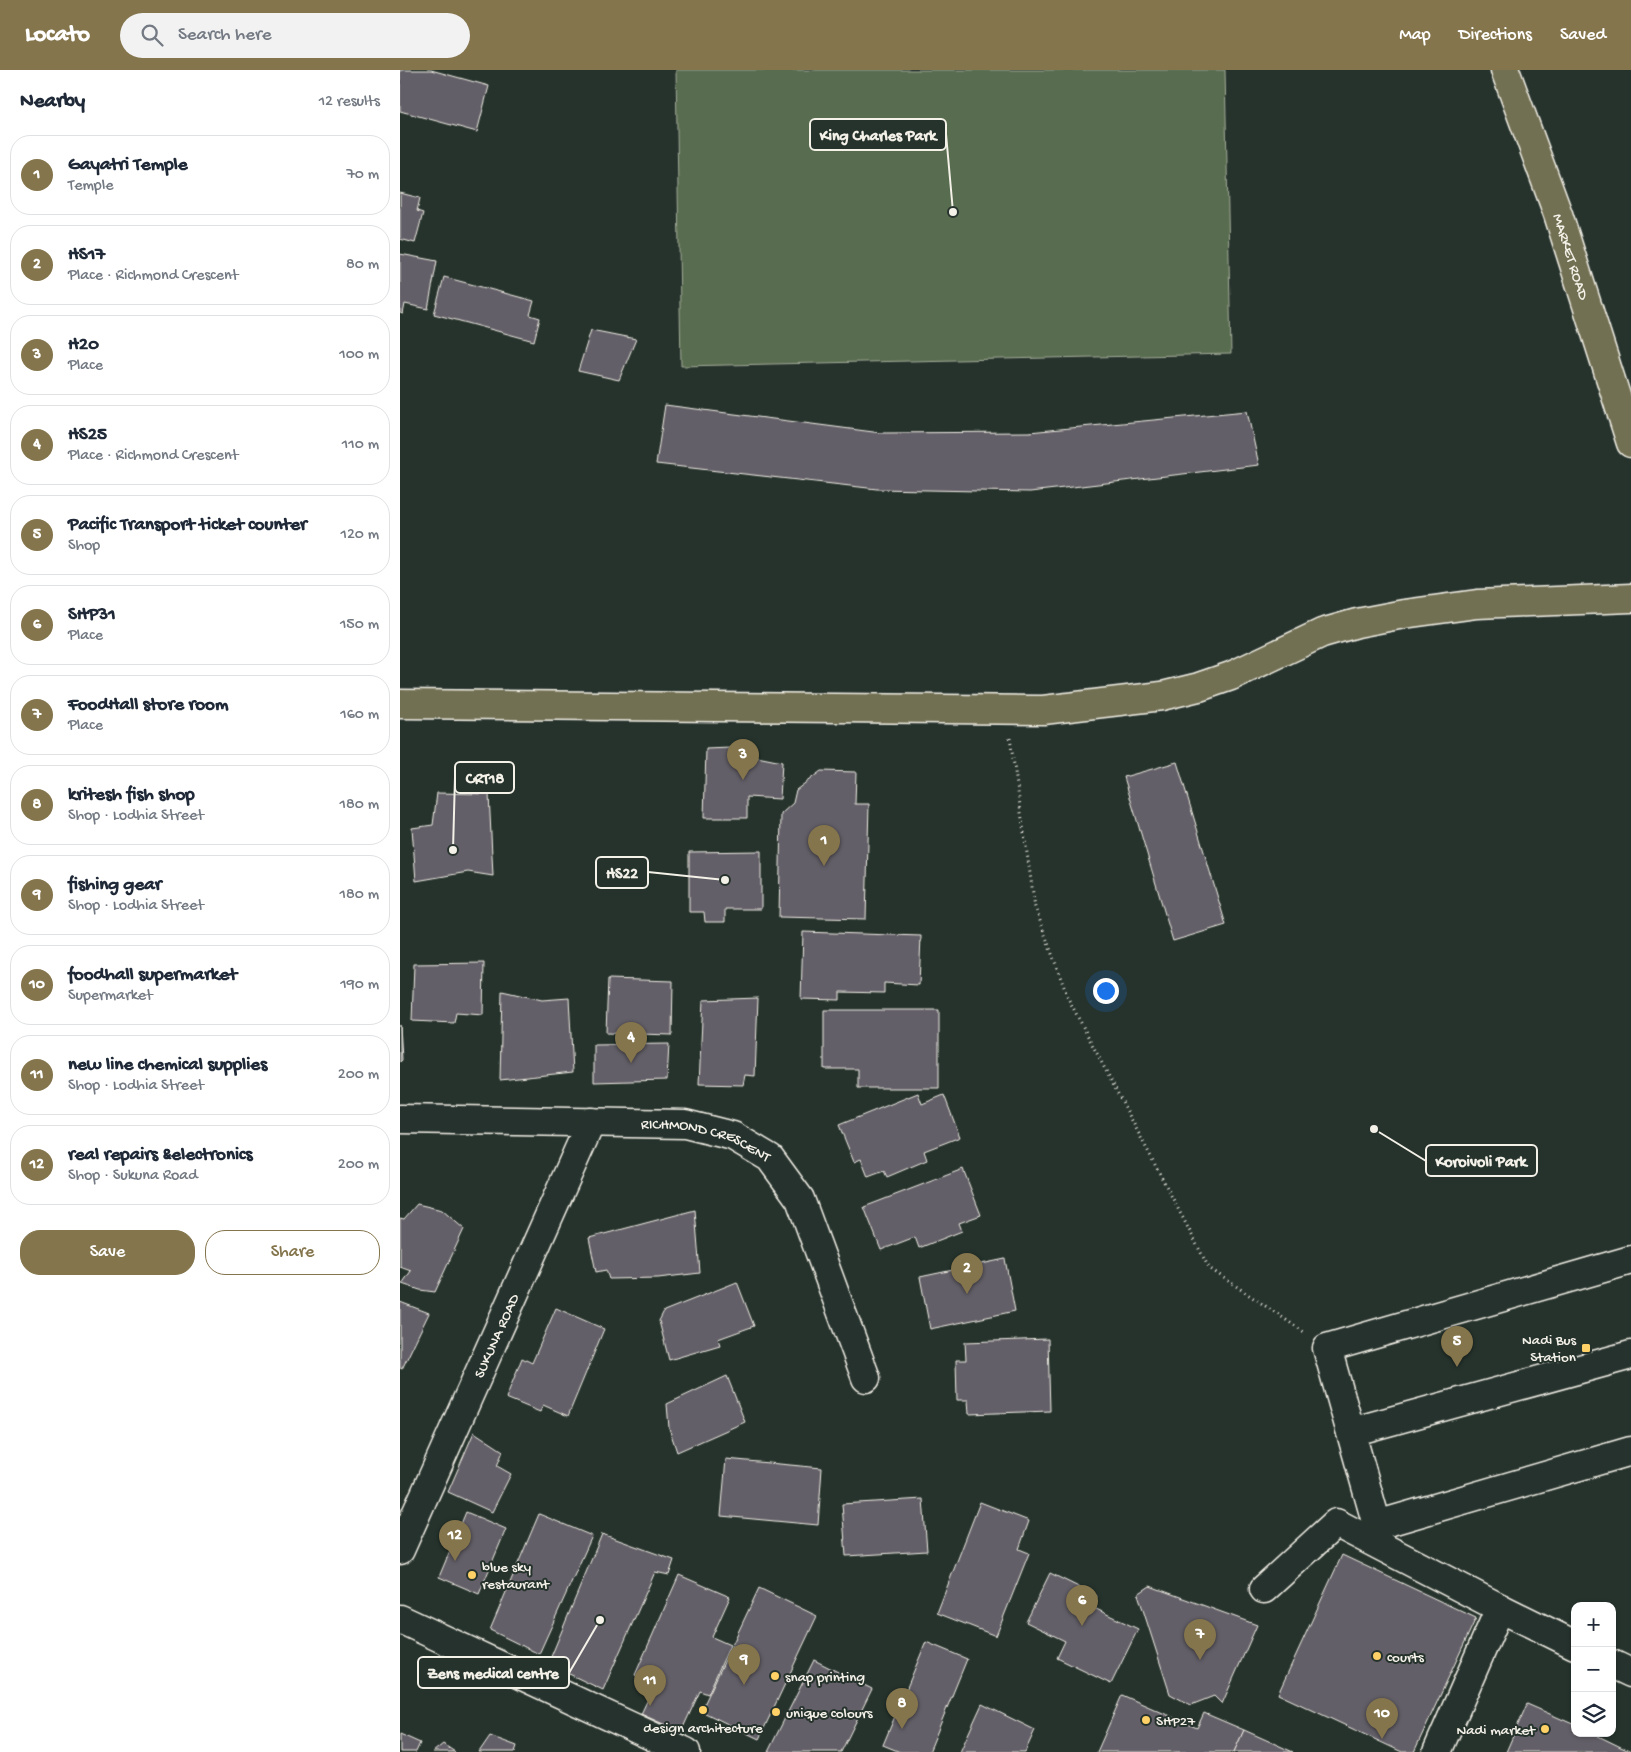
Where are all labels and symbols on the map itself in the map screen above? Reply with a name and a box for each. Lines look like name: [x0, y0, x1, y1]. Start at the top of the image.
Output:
callout: King Charles Park: [810, 119, 946, 150]
text: King Charles Park: [819, 128, 938, 147]
street label: MARKET ROAD: [1547, 212, 1592, 303]
pin: 3: [727, 739, 759, 780]
callout: CRT18: [455, 762, 514, 793]
text: CRT18: [465, 771, 504, 790]
pin: 1: [808, 825, 840, 866]
callout: HS22: [596, 857, 648, 888]
text: HS22: [606, 866, 638, 885]
your location: [1093, 978, 1119, 1004]
pin: 4: [615, 1022, 647, 1063]
street label: RICHMOND CRESCENT: [641, 1116, 774, 1168]
callout: Koroivoli Park: [1426, 1145, 1537, 1176]
text: Koroivoli Park: [1434, 1154, 1528, 1173]
pin: 2: [951, 1253, 983, 1294]
street label: SUKUNA ROAD: [471, 1291, 524, 1381]
pin: 5: [1441, 1326, 1473, 1367]
place label: Nadi Bus Station: [1522, 1332, 1576, 1367]
marker: Nadi Bus Station: [1580, 1342, 1592, 1354]
pin: 12: [439, 1520, 471, 1561]
place label: blue sky restaurant: [482, 1559, 551, 1594]
marker: blue sky restaurant: [466, 1569, 478, 1581]
pin: 6: [1066, 1585, 1098, 1626]
pin: 7: [1184, 1619, 1216, 1660]
pin: 9: [728, 1644, 760, 1685]
place label: courts: [1387, 1649, 1424, 1667]
marker: courts: [1371, 1650, 1383, 1662]
callout: Zens medical centre: [418, 1657, 569, 1688]
pin: 11: [634, 1665, 666, 1706]
text: Zens medical centre: [427, 1666, 560, 1685]
place label: snap printing: [785, 1669, 865, 1687]
marker: snap printing: [769, 1670, 781, 1682]
pin: 8: [886, 1688, 918, 1729]
pin: 10: [1366, 1698, 1398, 1739]
marker: design architecture: [697, 1704, 709, 1716]
place label: unique colours: [786, 1705, 873, 1723]
marker: unique colours: [770, 1706, 782, 1718]
place label: SHP27: [1156, 1713, 1196, 1731]
marker: SHP27: [1140, 1714, 1152, 1726]
place label: design architecture: [643, 1720, 763, 1738]
place label: Nadi market: [1456, 1722, 1537, 1740]
marker: Nadi market: [1539, 1723, 1551, 1735]

